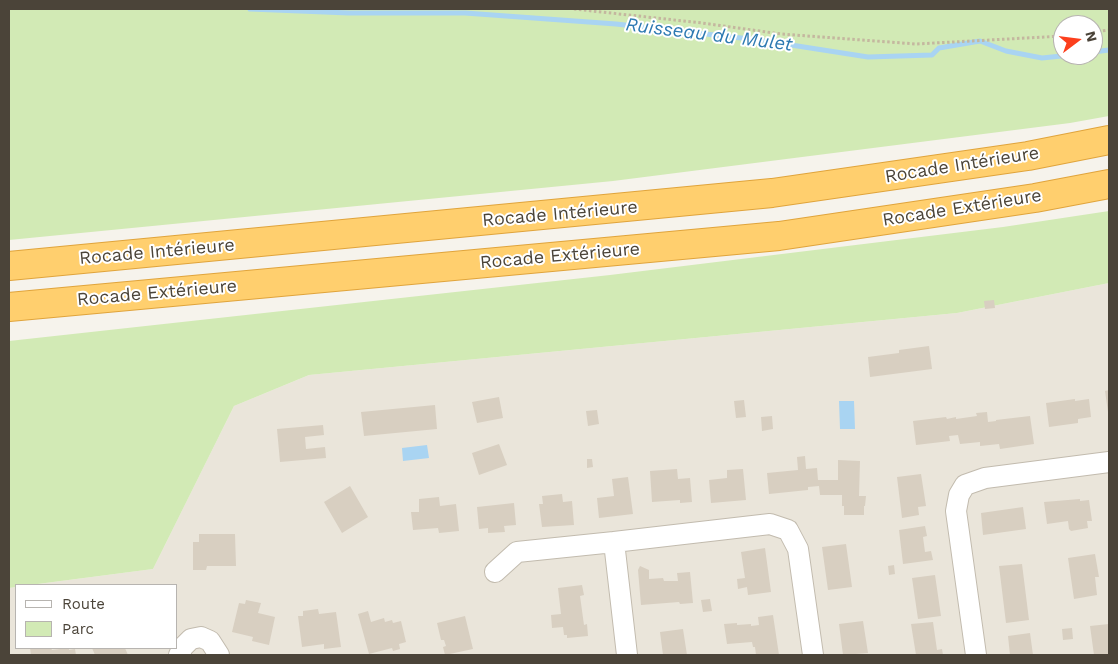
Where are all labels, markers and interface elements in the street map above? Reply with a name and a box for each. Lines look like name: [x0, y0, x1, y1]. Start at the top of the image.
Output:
water label: Ruisseau du Mulet: [624, 13, 794, 57]
north arrow: [1053, 15, 1103, 65]
text: N: [1082, 29, 1101, 43]
street label: Rocade Intérieure: [883, 142, 1041, 188]
street label: Rocade Extérieure: [881, 185, 1043, 231]
street label: Rocade Intérieure: [481, 196, 639, 232]
street label: Rocade Intérieure: [78, 234, 236, 270]
street label: Rocade Extérieure: [479, 238, 641, 274]
street label: Rocade Extérieure: [76, 275, 238, 311]
legend: [15, 584, 178, 649]
text: Route: [62, 595, 105, 613]
text: Parc: [62, 620, 94, 638]

